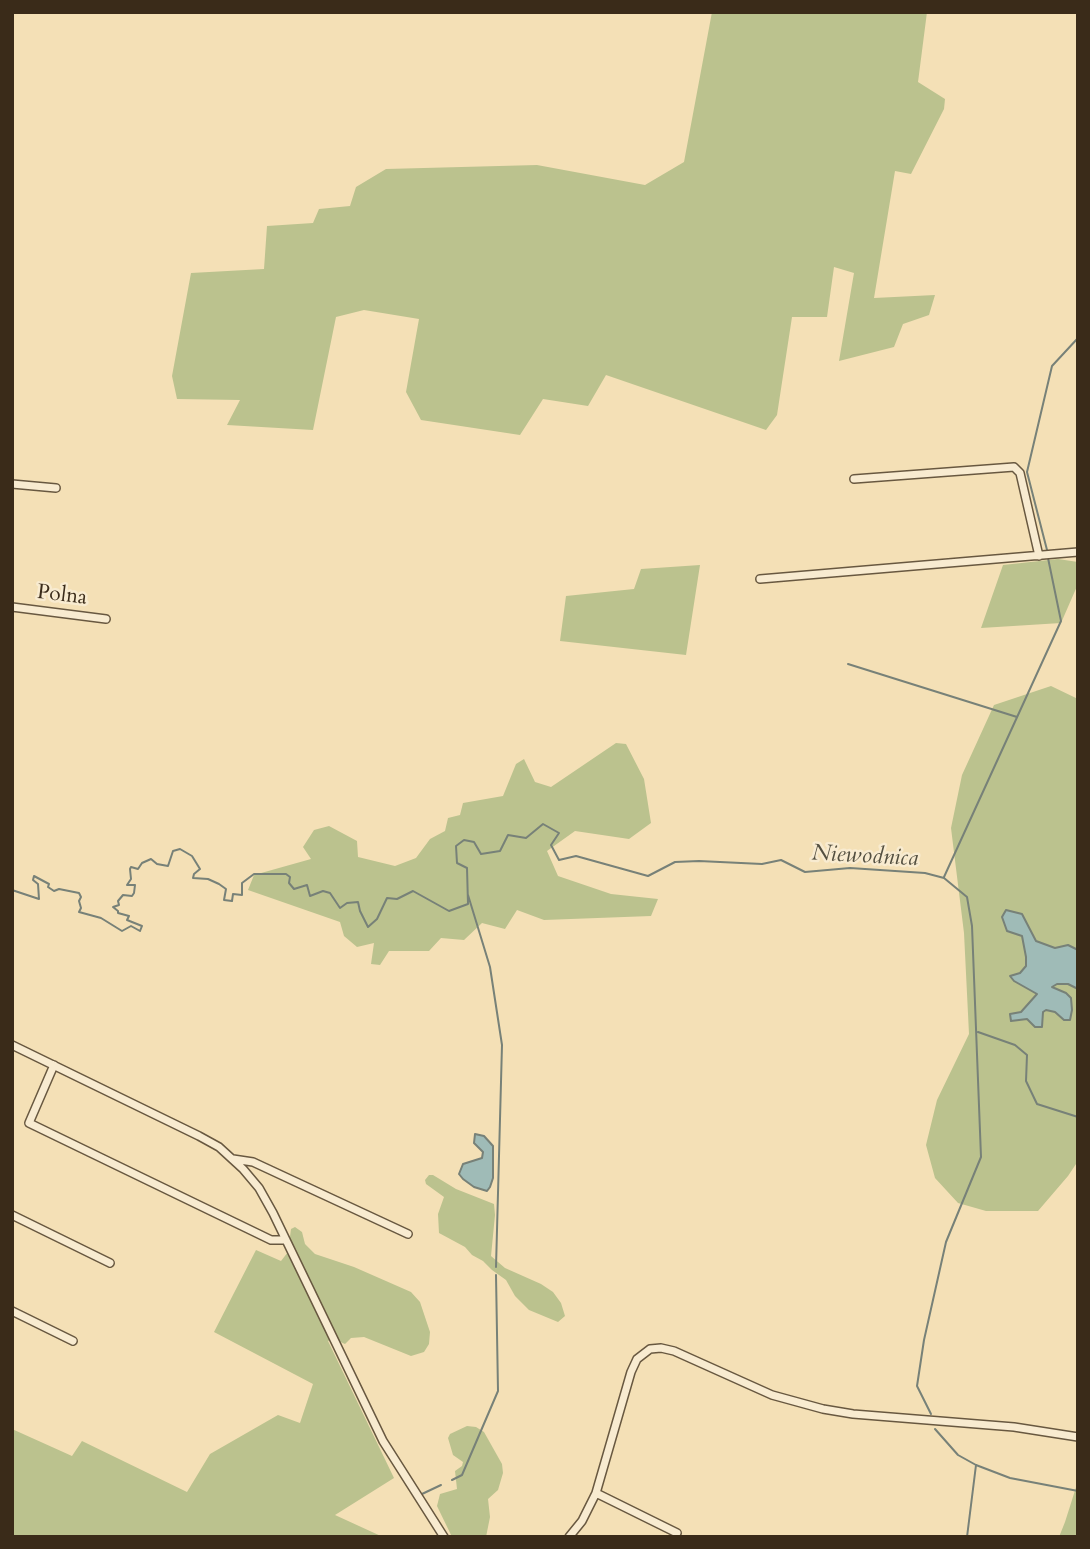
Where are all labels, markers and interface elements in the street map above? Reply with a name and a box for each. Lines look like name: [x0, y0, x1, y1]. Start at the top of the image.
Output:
street label: Polna: [36, 580, 88, 612]
water label: Niewodnica: [811, 840, 919, 874]

